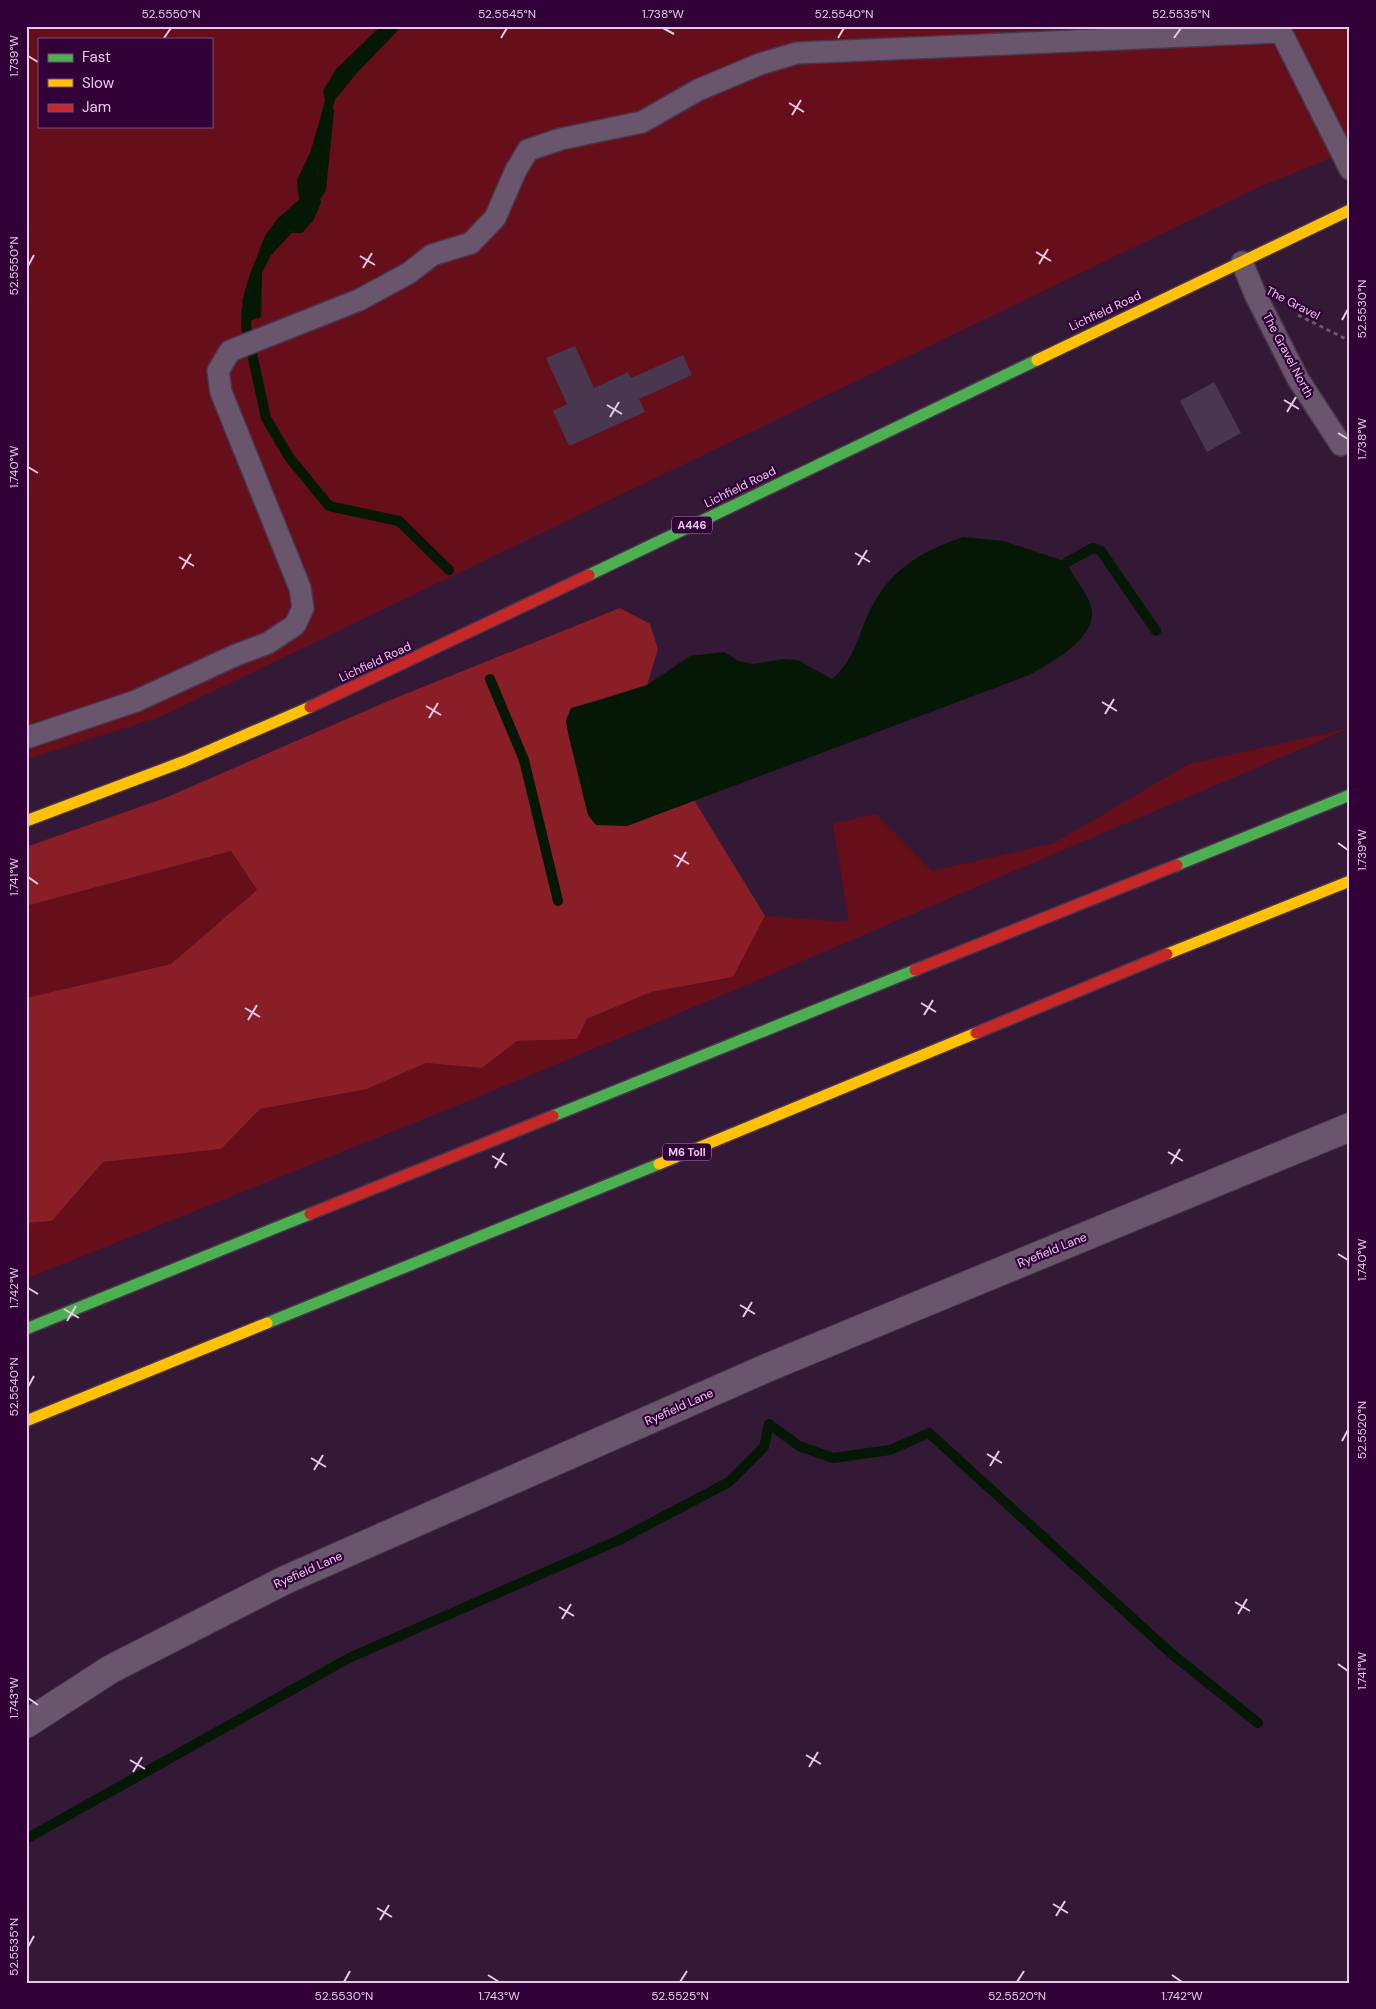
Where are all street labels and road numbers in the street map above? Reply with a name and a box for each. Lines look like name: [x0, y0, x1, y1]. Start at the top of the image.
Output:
street label: The Gravel: [1263, 282, 1323, 324]
street label: Lichfield Road: [1066, 287, 1144, 335]
street label: The Gravel North: [1259, 310, 1317, 400]
street label: Lichfield Road: [701, 463, 779, 511]
road number: A446: [672, 516, 712, 534]
street label: Lichfield Road: [336, 638, 414, 686]
road number: M6 Toll: [663, 1144, 711, 1160]
street label: Ryefield Lane: [1015, 1229, 1089, 1271]
street label: Ryefield Lane: [642, 1385, 716, 1429]
street label: Ryefield Lane: [271, 1548, 345, 1592]

